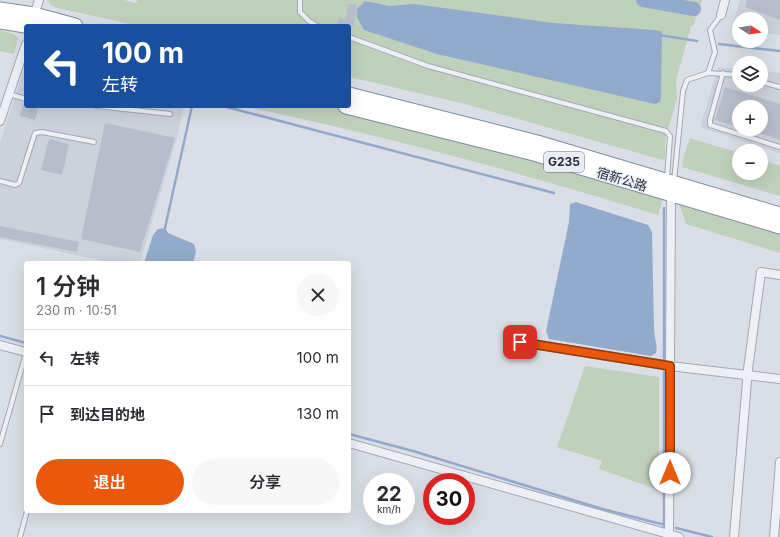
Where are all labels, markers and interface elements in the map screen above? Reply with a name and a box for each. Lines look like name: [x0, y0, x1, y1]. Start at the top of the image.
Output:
north arrow: [732, 12, 768, 48]
map controls: [732, 12, 768, 180]
text: 100 m: [102, 36, 184, 70]
icon: left: [36, 40, 88, 92]
button: layers: [732, 56, 768, 92]
text: 左转: [102, 74, 138, 95]
button: +: [732, 100, 768, 136]
button: −: [732, 144, 768, 180]
road number: G235: [544, 152, 584, 172]
street label: 宿新公路: [595, 164, 649, 194]
text: 1 分钟: [36, 272, 100, 301]
button: close: [297, 274, 339, 316]
text: 230 m · 10:51: [36, 302, 117, 318]
pin: [503, 325, 537, 359]
icon: arrive: [509, 331, 531, 353]
icon: left: [36, 347, 58, 369]
text: 100 m: [297, 348, 339, 367]
text: 左转: [70, 349, 100, 368]
icon: arrive: [36, 403, 58, 425]
text: 130 m: [297, 404, 339, 423]
text: 到达目的地: [70, 405, 145, 424]
position arrow: [649, 452, 691, 494]
button: 退出: [36, 459, 184, 505]
button: 分享: [192, 459, 339, 505]
speed limit sign: 30: [423, 473, 475, 525]
text: 22: [376, 482, 402, 506]
text: km/h: [377, 503, 401, 515]

